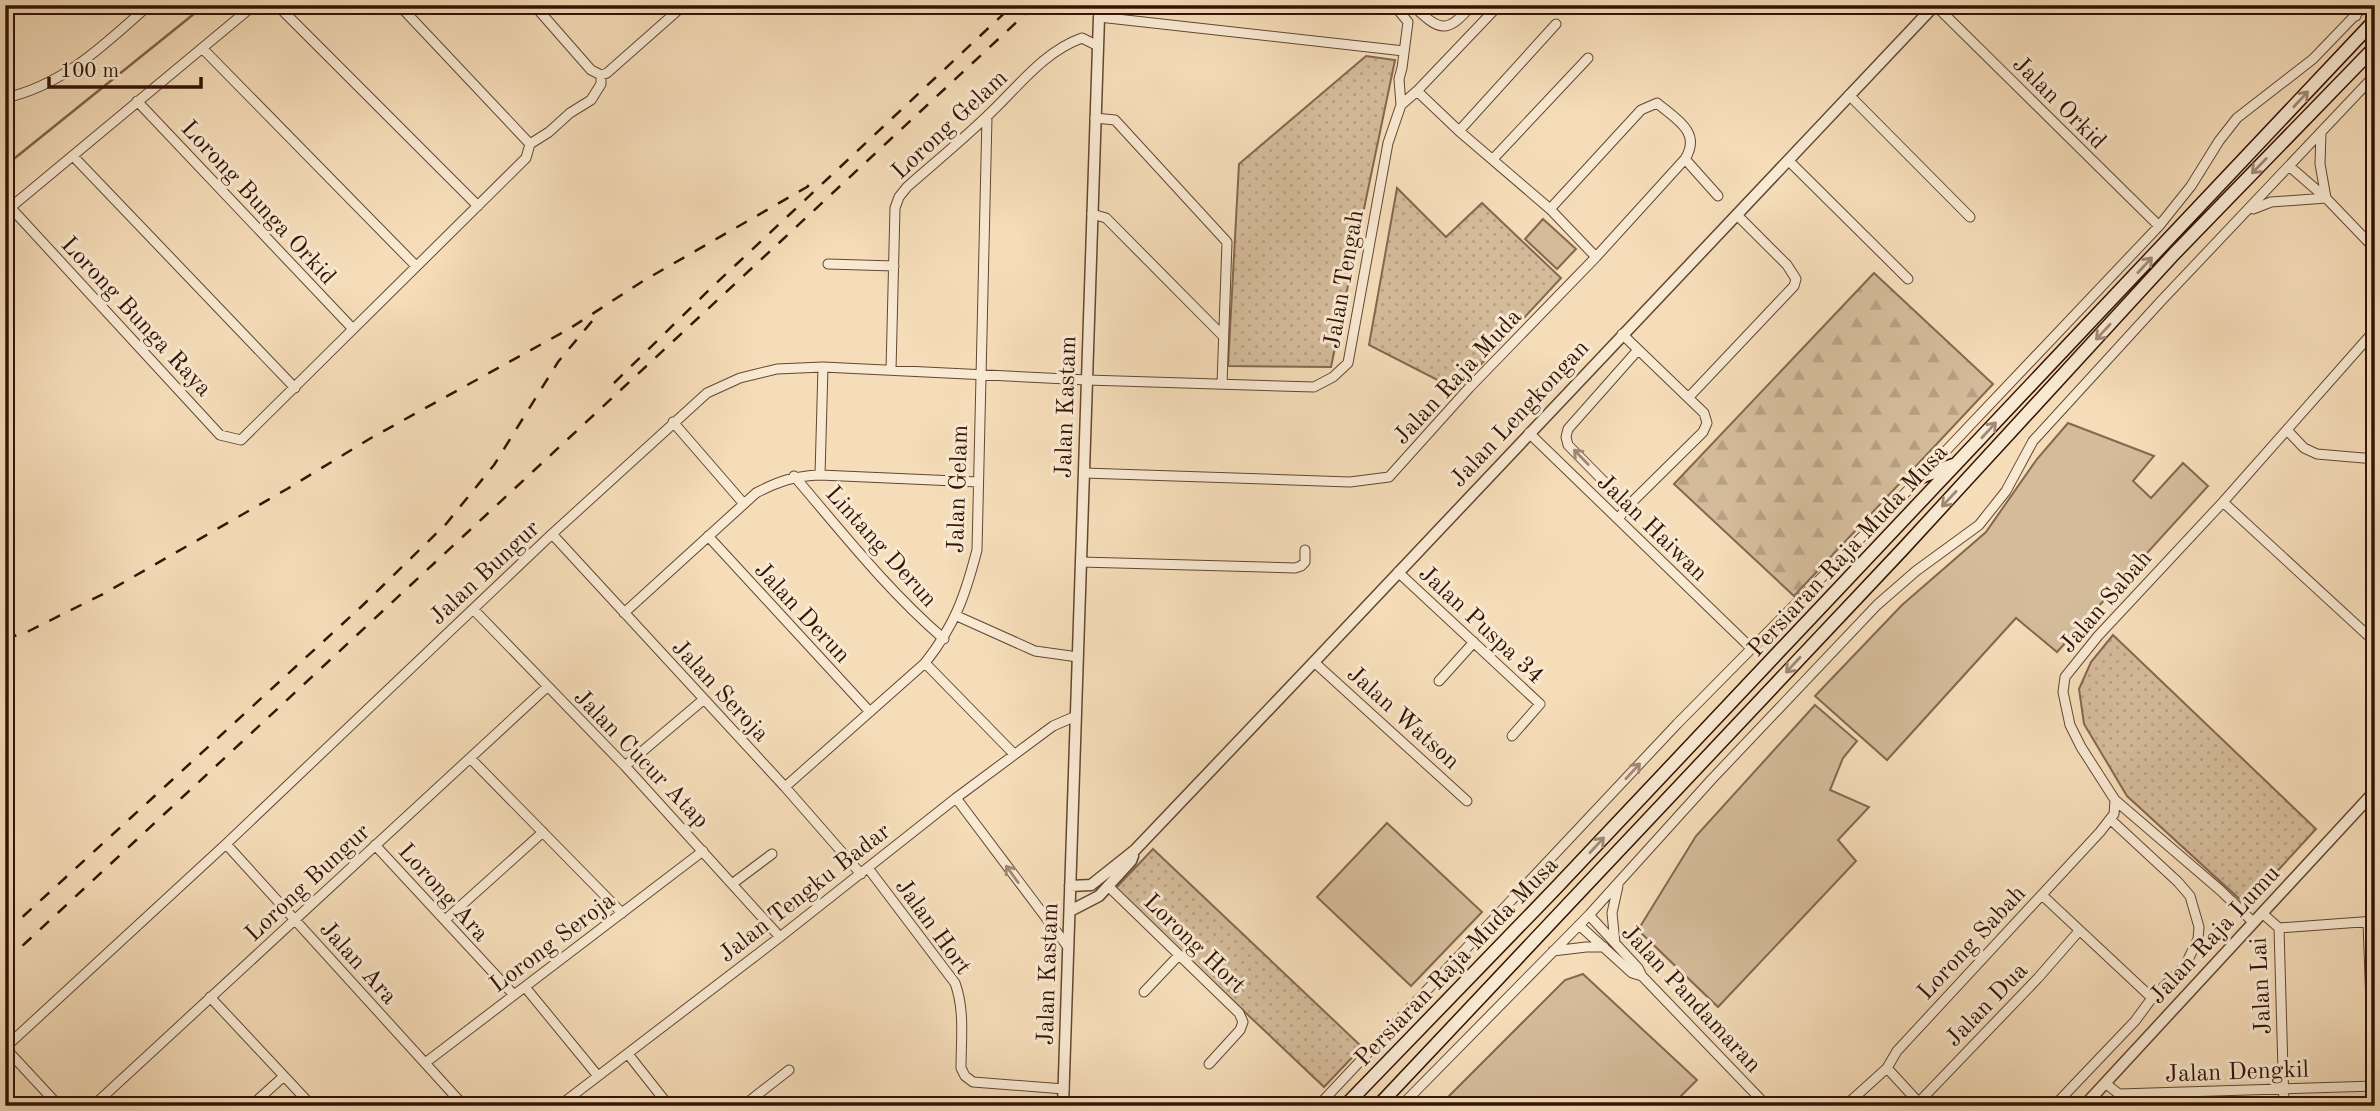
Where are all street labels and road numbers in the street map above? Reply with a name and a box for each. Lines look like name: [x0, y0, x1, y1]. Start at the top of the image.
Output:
street label: Jalan Orkid: [2007, 52, 2110, 155]
street label: Lorong Gelam: [888, 66, 1013, 185]
street label: Lorong Bunga Orkid: [176, 117, 339, 290]
street label: Jalan Tengah: [1321, 208, 1369, 350]
street label: Lorong Bunga Raya: [56, 233, 216, 402]
street label: Jalan Raja Muda: [1390, 305, 1527, 450]
street label: Jalan Kastam: [1053, 335, 1081, 479]
street label: Jalan Lengkongan: [1447, 336, 1594, 492]
street label: Jalan Gelam: [945, 424, 973, 554]
street label: Persiaran Raja Muda Musa: [1744, 440, 1953, 662]
street label: Jalan Haiwan: [1592, 470, 1711, 587]
street label: Lintang Derun: [820, 482, 941, 613]
street label: Jalan Bungur: [426, 517, 545, 630]
street label: Jalan Sabah: [2056, 547, 2157, 658]
street label: Jalan Derun: [749, 558, 854, 668]
street label: Jalan Puspa 34: [1413, 562, 1548, 689]
street label: Jalan Seroja: [666, 636, 773, 747]
street label: Jalan Watson: [1342, 662, 1464, 775]
street label: Jalan Cucur Atap: [569, 685, 713, 833]
street label: Jalan Tengku Badar: [715, 819, 895, 968]
street label: Lorong Bungur: [242, 820, 375, 947]
street label: Lorong Ara: [393, 840, 492, 947]
street label: Persiaran Raja Muda Musa: [1351, 853, 1564, 1072]
street label: Jalan Raja Lumu: [2146, 862, 2285, 1009]
street label: Jalan Hort: [890, 875, 975, 979]
street label: Lorong Sabah: [1914, 882, 2031, 1005]
street label: Lorong Seroja: [486, 889, 620, 998]
street label: Lorong Hort: [1138, 890, 1249, 999]
street label: Jalan Kastam: [1035, 902, 1063, 1046]
street label: Jalan Ara: [314, 917, 401, 1010]
street label: Jalan Pandamaran: [1616, 921, 1765, 1078]
street label: Jalan Lai: [2247, 937, 2277, 1035]
street label: Jalan Dua: [1942, 959, 2033, 1052]
street label: Jalan Dengkil: [2165, 1058, 2309, 1088]

